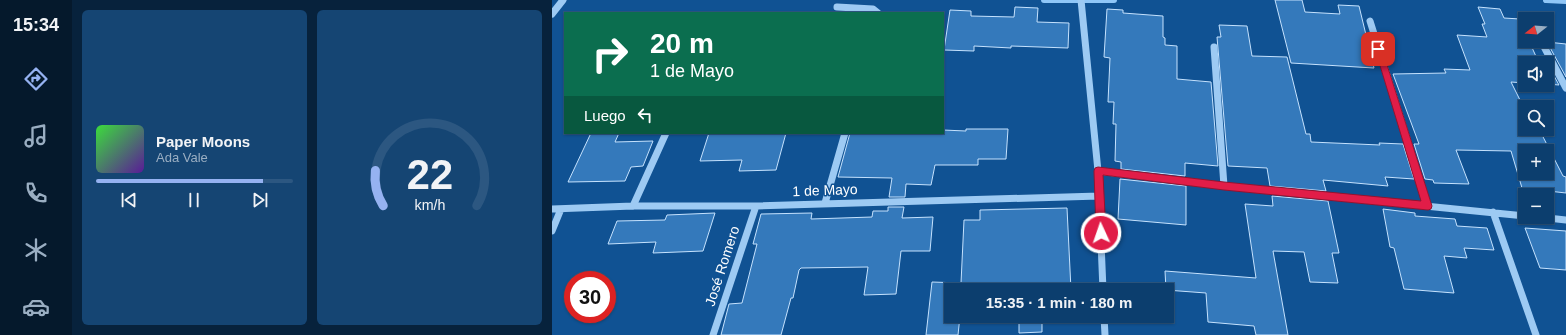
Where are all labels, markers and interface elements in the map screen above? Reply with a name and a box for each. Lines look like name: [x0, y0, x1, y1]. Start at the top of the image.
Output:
north arrow: [1518, 12, 1554, 48]
map controls: [1518, 12, 1554, 224]
text: 15:34: [13, 15, 59, 35]
icon: right: [584, 28, 636, 80]
text: 20 m: [650, 28, 714, 59]
pin: [1361, 32, 1395, 66]
icon: arrive: [1367, 38, 1389, 60]
button: sound: [1518, 56, 1554, 92]
text: 1 de Mayo: [650, 61, 734, 81]
icon: directions: [22, 65, 50, 93]
button: search: [1518, 100, 1554, 136]
icon: left: [634, 104, 656, 126]
text: Luego: [584, 107, 626, 124]
icon: music: [22, 122, 50, 150]
text: Paper Moons: [156, 133, 250, 150]
button: +: [1518, 144, 1554, 180]
text: Ada Vale: [156, 150, 208, 165]
text: 22: [406, 150, 453, 197]
icon: phone: [22, 179, 50, 207]
street label: 1 de Mayo: [792, 181, 858, 199]
button: −: [1518, 188, 1554, 224]
icon: previous: [118, 189, 140, 211]
icon: pause: [183, 189, 205, 211]
icon: next: [249, 189, 271, 211]
text: km/h: [414, 196, 445, 212]
position arrow: [1080, 212, 1122, 254]
street label: José Romero: [702, 224, 743, 308]
icon: climate: [22, 236, 50, 264]
speed limit sign: 30: [564, 271, 616, 323]
icon: car: [22, 293, 50, 321]
text: 15:35 · 1 min · 180 m: [986, 294, 1132, 311]

